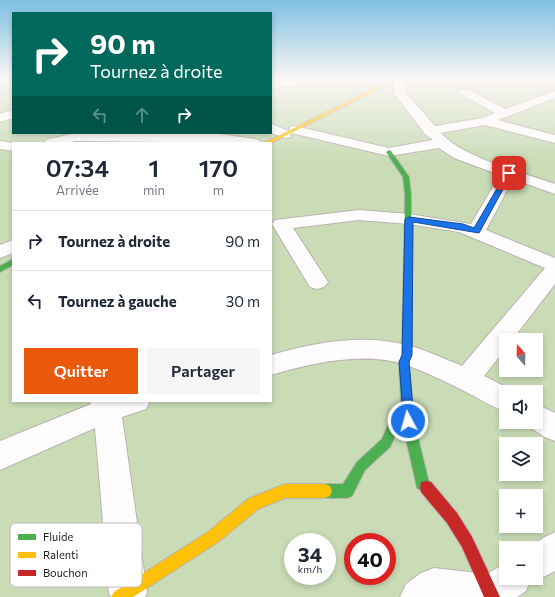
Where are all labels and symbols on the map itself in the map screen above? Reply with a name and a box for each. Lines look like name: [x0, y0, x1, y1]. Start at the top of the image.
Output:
pin: [492, 156, 526, 190]
north arrow: [499, 333, 543, 377]
position arrow: [387, 400, 429, 442]
legend: [10, 523, 142, 587]
text: Fluide: [43, 530, 73, 543]
speed limit sign: 40: [344, 533, 396, 585]
text: Ralenti: [43, 548, 79, 561]
text: Bouchon: [43, 566, 87, 579]

